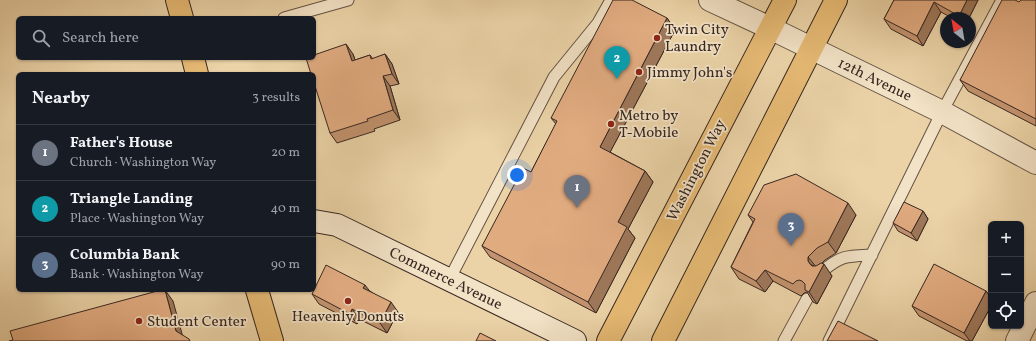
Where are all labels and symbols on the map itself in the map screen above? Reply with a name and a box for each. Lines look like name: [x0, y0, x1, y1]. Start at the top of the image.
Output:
north arrow: [940, 12, 976, 48]
place label: Twin City Laundry: [665, 20, 729, 58]
marker: Twin City Laundry: [652, 33, 662, 43]
pin: 2: [604, 46, 630, 79]
street label: 12th Avenue: [834, 53, 915, 107]
place label: Jimmy John's: [647, 63, 732, 84]
marker: Jimmy John's: [634, 67, 644, 77]
place label: Metro by T-Mobile: [619, 106, 678, 144]
street label: Washington Way: [663, 116, 732, 225]
marker: Metro by T-Mobile: [606, 119, 616, 129]
your location: [507, 165, 527, 185]
pin: 1: [564, 175, 590, 208]
pin: 3: [778, 213, 804, 246]
street label: Commerce Avenue: [385, 243, 505, 316]
marker: Heavenly Donuts: [343, 296, 353, 306]
place label: Heavenly Donuts: [292, 307, 404, 328]
place label: Student Center: [147, 312, 246, 333]
marker: Student Center: [134, 316, 144, 326]

